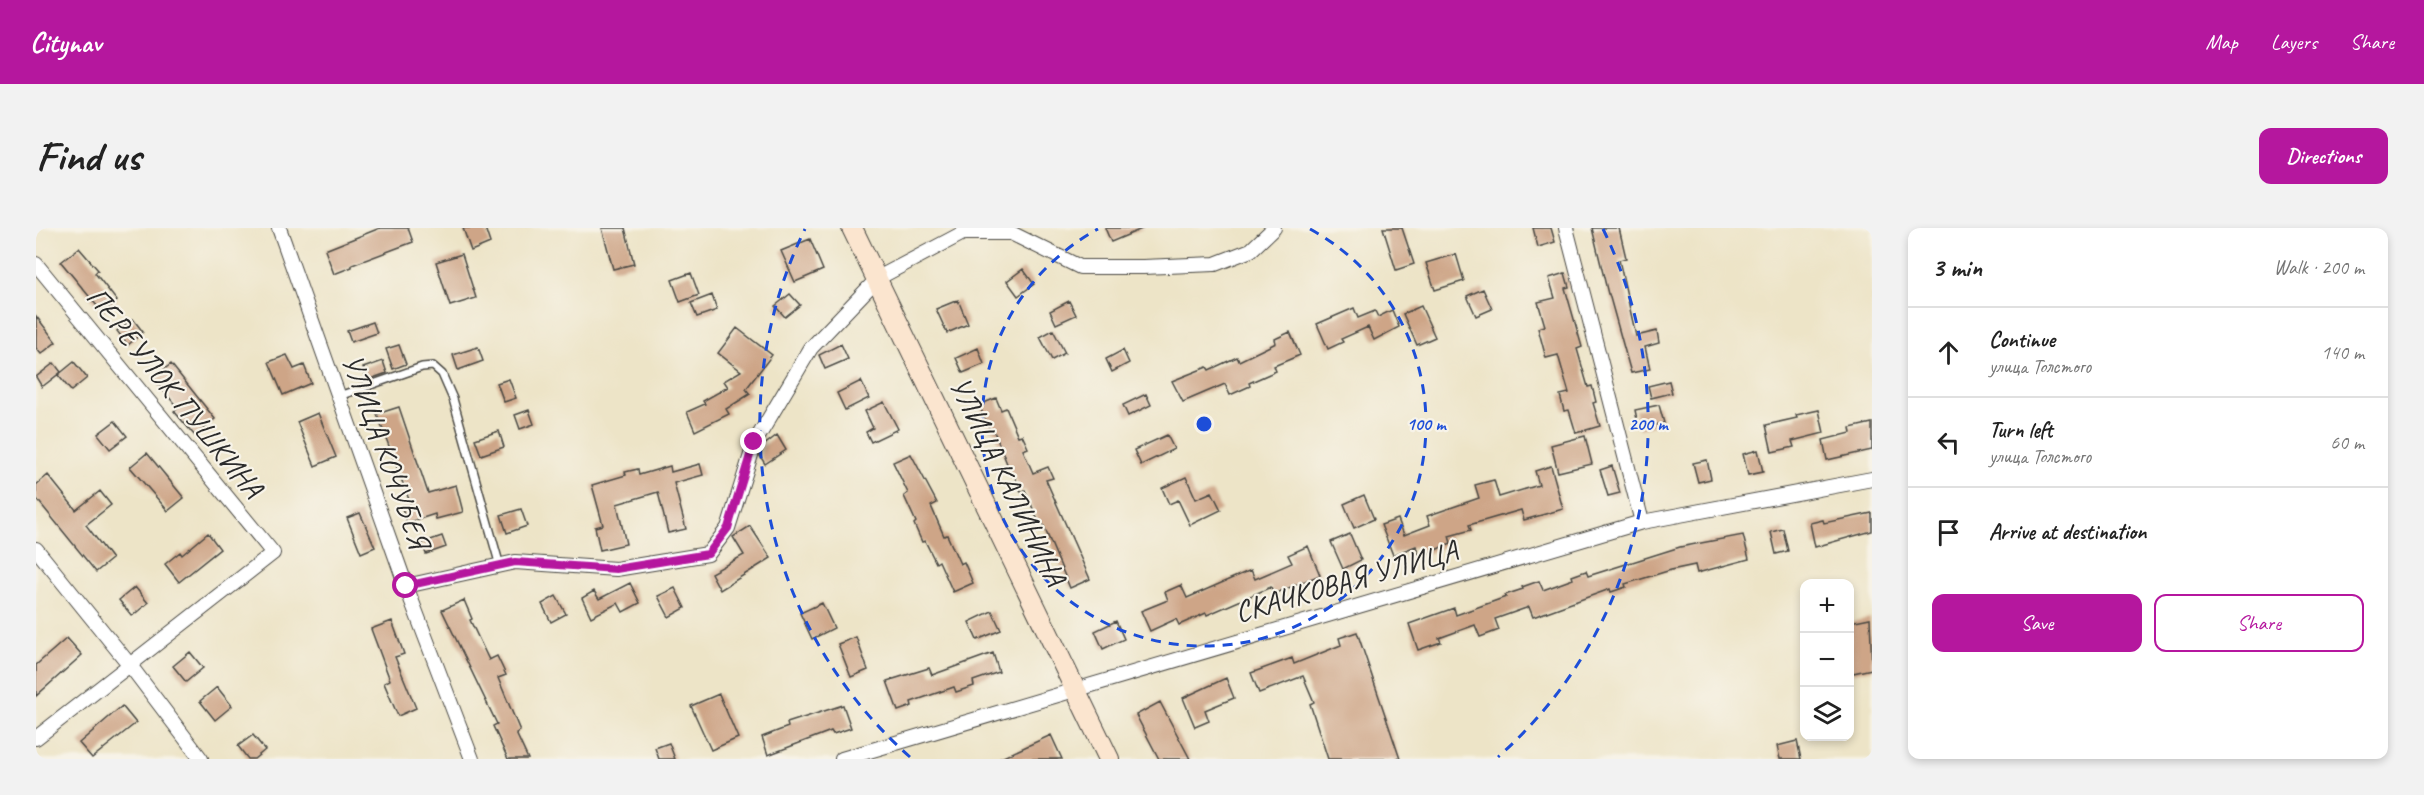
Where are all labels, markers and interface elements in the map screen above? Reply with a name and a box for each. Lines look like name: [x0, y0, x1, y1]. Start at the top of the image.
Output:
text: Citynav: [30, 25, 101, 60]
text: Map: [2205, 29, 2238, 55]
text: Layers: [2271, 29, 2317, 55]
text: Share: [2350, 29, 2394, 55]
button: Directions: [2259, 128, 2388, 184]
text: Find us: [36, 130, 141, 183]
text: 3 min: [1932, 251, 1982, 284]
text: Walk · 200 m: [2274, 255, 2364, 280]
street label: ПЕРЕУЛОК ПУШКИНА: [78, 279, 273, 507]
text: Continue: [1989, 326, 2055, 354]
icon: ahead: [1932, 336, 1965, 369]
text: 140 m: [2321, 340, 2364, 365]
street label: УЛИЦА КОЧУБЕЯ: [333, 349, 440, 558]
text: улица Толстого: [1989, 354, 2091, 379]
street label: УЛИЦА КАЛИНИНА: [941, 371, 1076, 593]
text: 100 m: [1407, 413, 1447, 435]
text: 200 m: [1629, 413, 1669, 435]
centre of rings: [1194, 414, 1214, 434]
text: Turn left: [1989, 416, 2053, 444]
icon: left: [1932, 426, 1965, 459]
route end: [740, 428, 766, 454]
text: 60 m: [2330, 430, 2364, 455]
text: улица Толстого: [1989, 444, 2091, 469]
icon: arrive: [1932, 516, 1965, 549]
text: Arrive at destination: [1989, 518, 2146, 546]
street label: СКАЧКОВАЯ УЛИЦА: [1230, 531, 1464, 631]
route start: [392, 572, 418, 598]
map controls: [1800, 579, 1854, 741]
button: +: [1800, 579, 1854, 633]
button: Save: [1932, 594, 2142, 652]
button: Share: [2154, 594, 2364, 652]
button: −: [1800, 633, 1854, 687]
button: layers: [1800, 687, 1854, 741]

